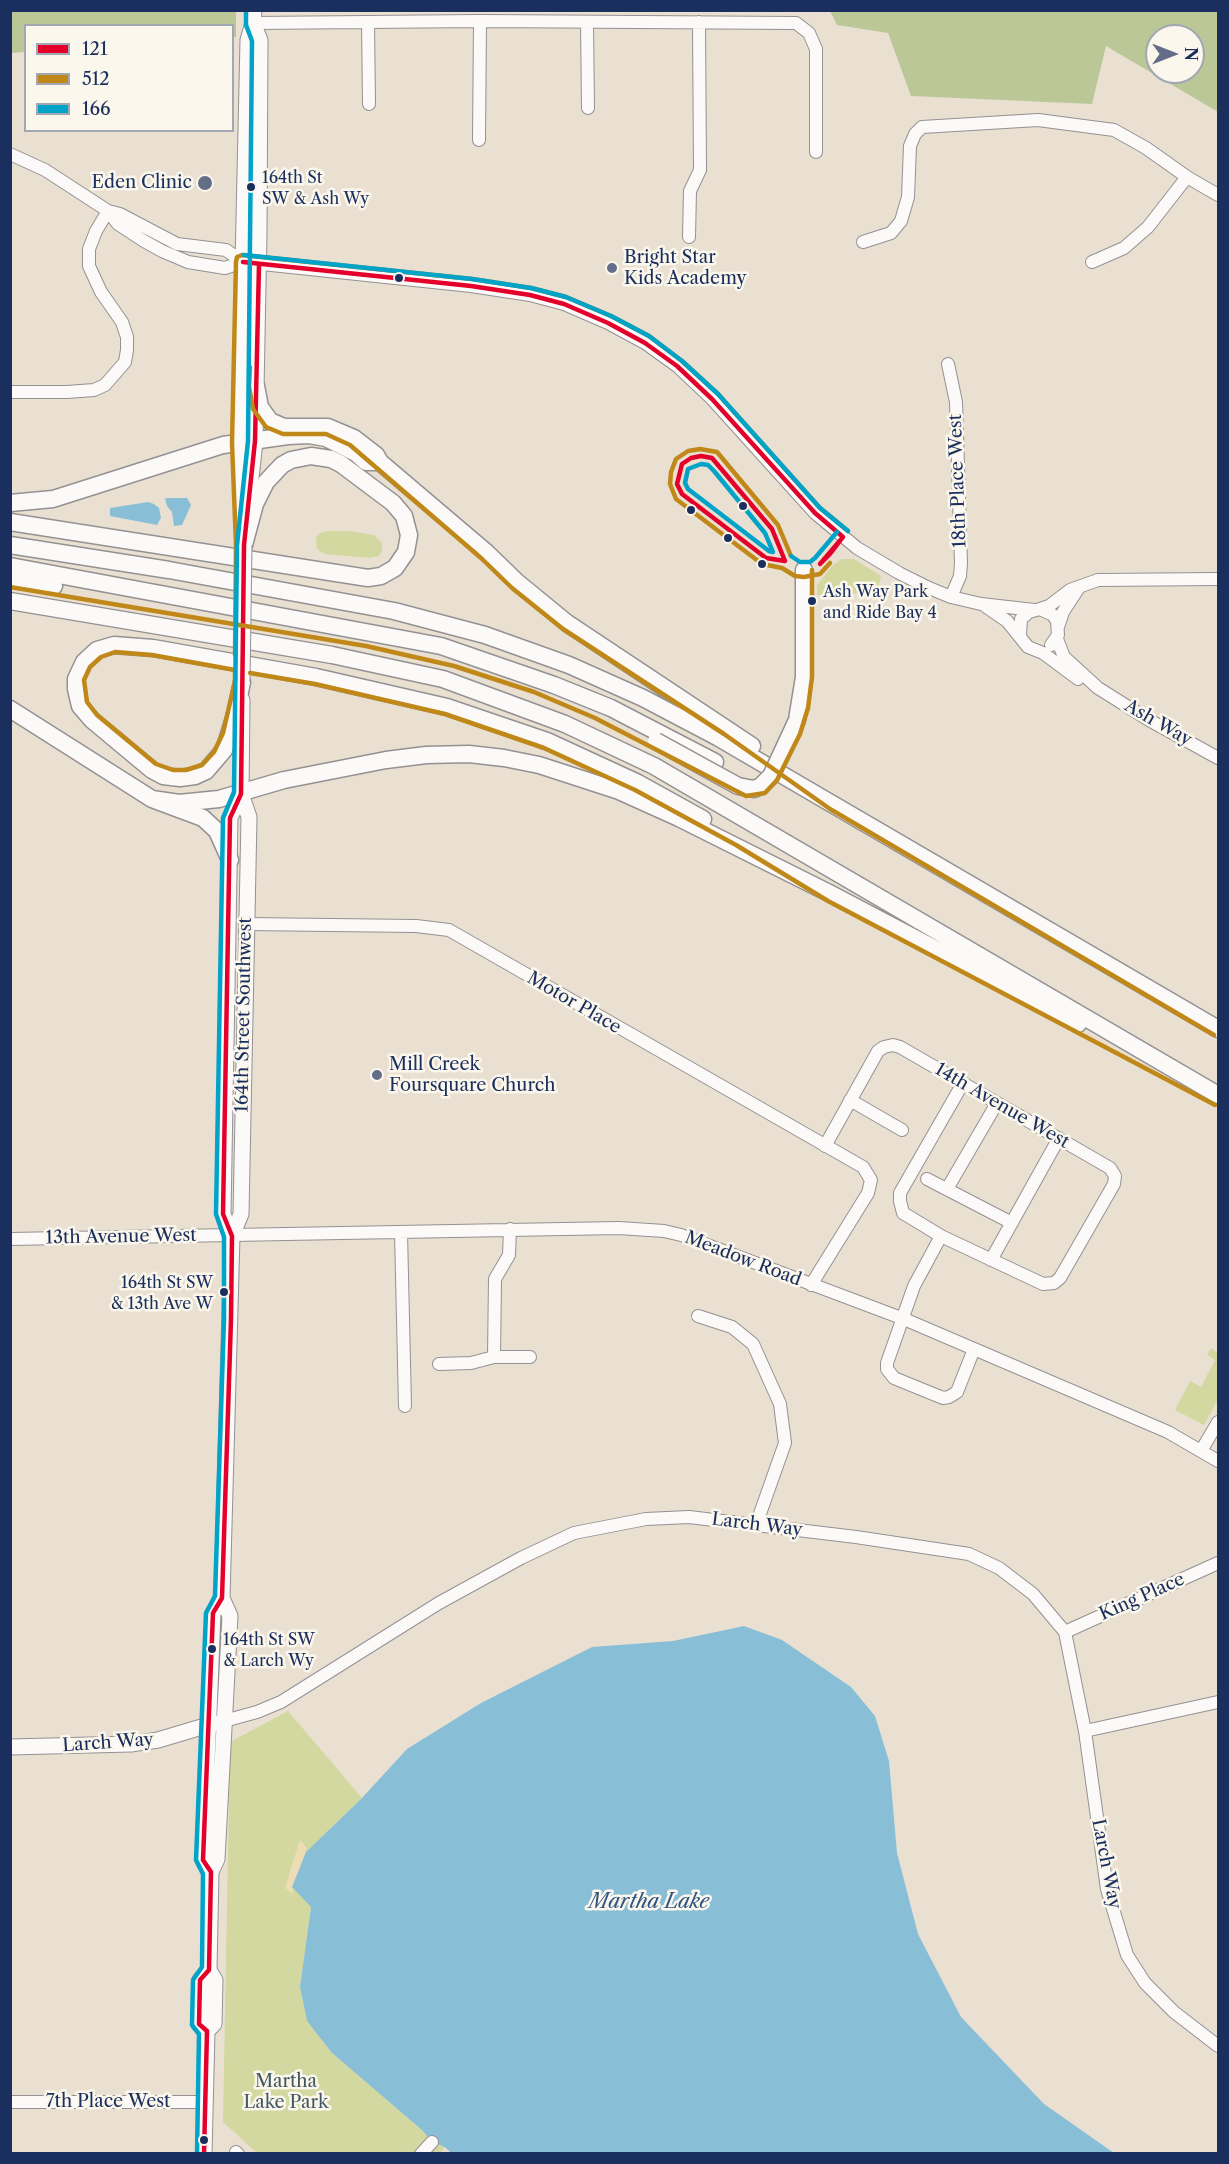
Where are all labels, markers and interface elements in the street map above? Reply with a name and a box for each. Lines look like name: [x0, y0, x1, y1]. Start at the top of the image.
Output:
legend: [24, 24, 234, 132]
north arrow: [1145, 24, 1205, 84]
text: 121: [82, 38, 108, 60]
text: N: [1181, 47, 1201, 61]
text: 512: [82, 68, 110, 90]
text: 166: [82, 98, 111, 120]
place label: 164th St SW & Ash Wy: [262, 168, 369, 206]
place label: Eden Clinic: [92, 172, 192, 194]
marker: Eden Clinic: [196, 174, 214, 192]
marker: 164th St SW & Ash Wy: [245, 181, 257, 193]
place label: Bright Star Kids Academy: [624, 247, 746, 290]
marker: Bright Star Kids Academy: [605, 261, 619, 275]
unlabelled marker: [393, 272, 405, 284]
street label: 18th Place West: [945, 414, 971, 548]
unlabelled marker: [737, 500, 749, 512]
unlabelled marker: [685, 504, 697, 516]
unlabelled marker: [722, 532, 734, 544]
unlabelled marker: [756, 558, 768, 570]
place label: Ash Way Park and Ride Bay 4: [823, 582, 937, 620]
marker: Ash Way Park and Ride Bay 4: [806, 595, 818, 607]
street label: Ash Way: [1120, 695, 1196, 751]
street label: 164th Street Southwest: [231, 917, 257, 1113]
street label: Motor Place: [523, 967, 625, 1039]
place label: Mill Creek Foursquare Church: [389, 1054, 555, 1096]
street label: 14th Avenue West: [931, 1059, 1073, 1153]
marker: Mill Creek Foursquare Church: [370, 1068, 384, 1082]
street label: 13th Avenue West: [45, 1225, 197, 1249]
street label: Meadow Road: [682, 1227, 804, 1291]
place label: 164th St SW & 13th Ave W: [111, 1273, 213, 1311]
marker: 164th St SW & 13th Ave W: [218, 1286, 230, 1298]
street label: Larch Way: [710, 1509, 804, 1541]
street label: King Place: [1096, 1569, 1188, 1625]
place label: 164th St SW & Larch Wy: [223, 1630, 315, 1668]
marker: 164th St SW & Larch Wy: [206, 1643, 218, 1655]
street label: Larch Way: [62, 1729, 154, 1757]
street label: Larch Way: [1087, 1817, 1125, 1911]
water label: Martha Lake: [589, 1890, 709, 1914]
park label: Martha Lake Park: [244, 2071, 328, 2114]
street label: 7th Place West: [46, 2091, 170, 2113]
unlabelled marker: [198, 2134, 210, 2146]

